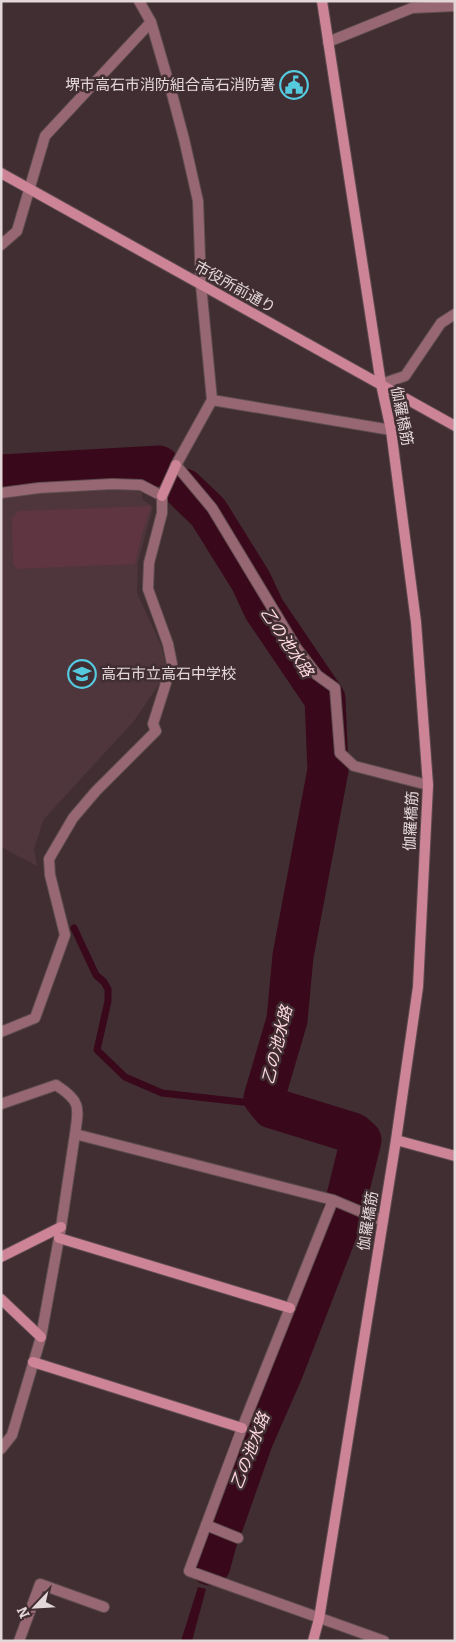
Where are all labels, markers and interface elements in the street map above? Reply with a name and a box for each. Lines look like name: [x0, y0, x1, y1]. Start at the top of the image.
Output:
public building icon: 堺市高石市消防組合高石消防署: [279, 70, 309, 100]
place label: 堺市高石市消防組合高石消防署: [65, 76, 275, 94]
street label: 市役所前通り: [191, 257, 279, 317]
street label: 伽羅橋筋: [387, 385, 417, 447]
water label: 乙の池水路: [257, 604, 318, 682]
school or university icon: 高石市立高石中学校: [67, 659, 97, 689]
place label: 高石市立高石中学校: [101, 665, 236, 683]
street label: 伽羅橋筋: [400, 791, 422, 851]
water label: 乙の池水路: [258, 1002, 296, 1086]
street label: 伽羅橋筋: [354, 1190, 382, 1252]
water label: 乙の池水路: [227, 1408, 274, 1492]
north arrow: [10, 1582, 60, 1632]
text: N: [14, 1604, 34, 1621]

